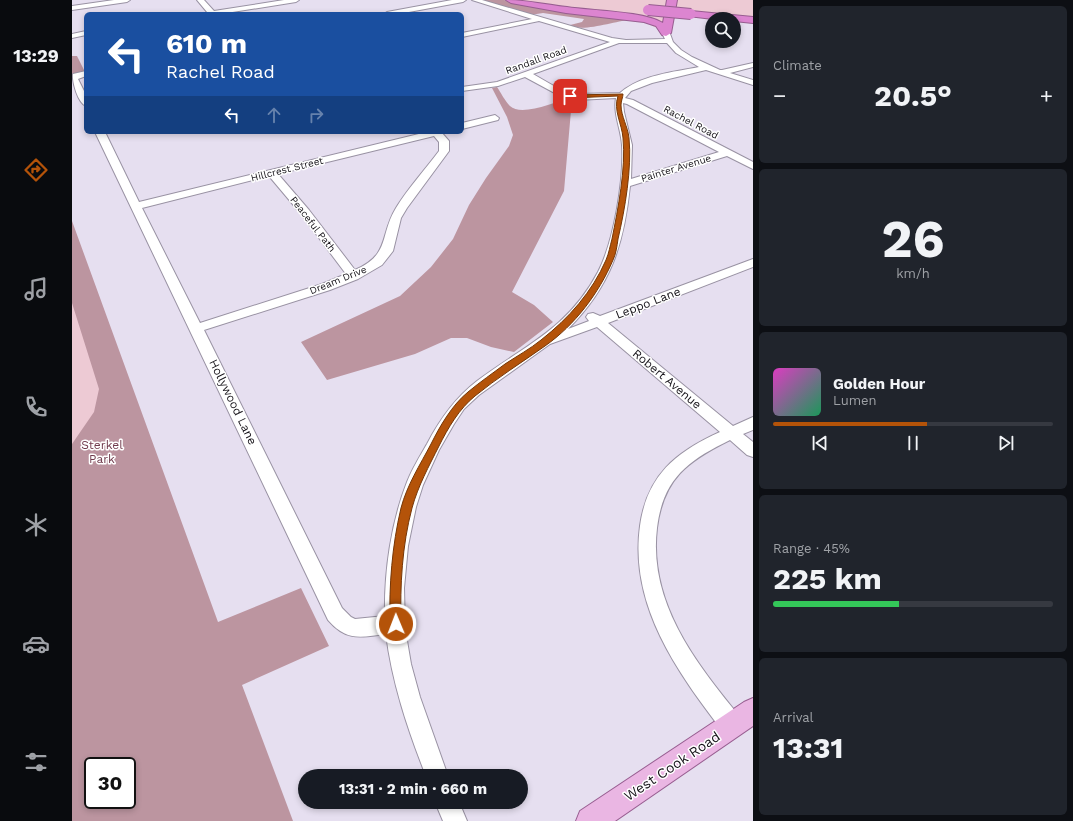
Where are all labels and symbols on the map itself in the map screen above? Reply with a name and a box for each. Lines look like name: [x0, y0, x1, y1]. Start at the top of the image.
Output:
street label: Randall Road: [504, 44, 568, 76]
pin: [553, 79, 587, 113]
street label: Rachel Road: [662, 103, 720, 141]
street label: Painter Avenue: [640, 152, 713, 184]
street label: Hillcrest Street: [250, 154, 325, 183]
street label: Peaceful Path: [288, 194, 338, 254]
street label: Dream Drive: [308, 264, 368, 296]
street label: Leppo Lane: [613, 284, 683, 322]
street label: Robert Avenue: [630, 346, 704, 412]
street label: Hollywood Lane: [206, 357, 260, 447]
park label: Sterkel Park: [81, 438, 123, 466]
position arrow: [375, 603, 417, 645]
street label: West Cook Road: [621, 728, 723, 804]
speed limit sign: 30: [84, 757, 136, 809]

